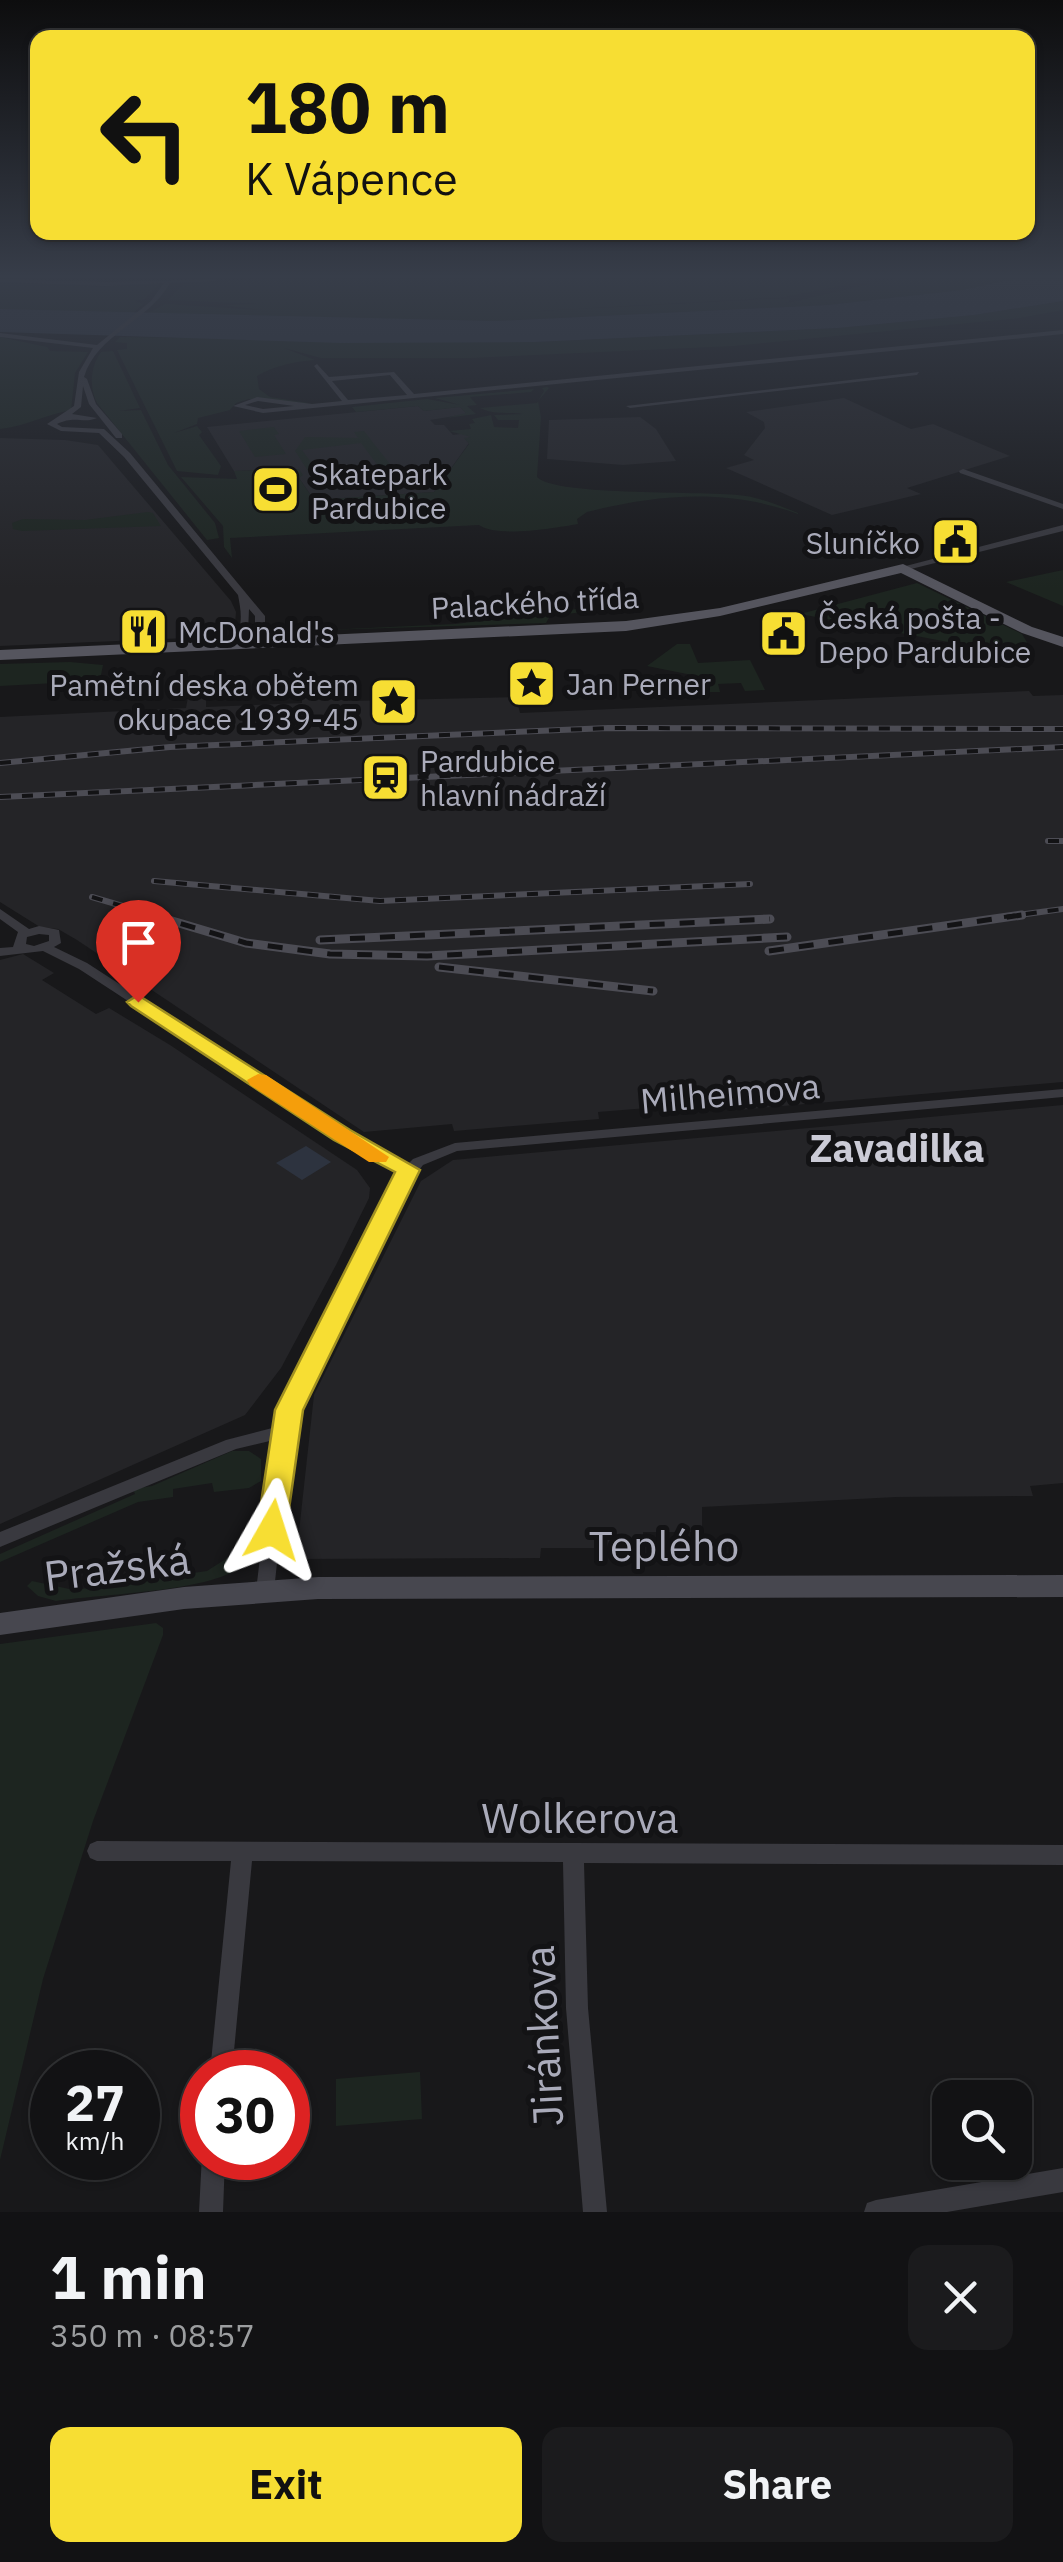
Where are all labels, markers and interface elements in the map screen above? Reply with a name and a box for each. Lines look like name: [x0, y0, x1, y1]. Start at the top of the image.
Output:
text: 180 m: [245, 61, 450, 152]
icon: left: [80, 70, 210, 200]
text: K Vápence: [245, 149, 458, 207]
place label: Skatepark Pardubice: [311, 454, 447, 527]
sports icon: Skatepark Pardubice: [250, 464, 302, 516]
public building icon: Sluníčko: [929, 516, 981, 568]
place label: Sluníčko: [806, 523, 920, 562]
street label: Palackého třída: [430, 577, 640, 627]
place label: Česká pošta - Depo Pardubice: [818, 598, 1031, 671]
restaurant icon: McDonald's: [117, 605, 169, 657]
public building icon: Česká pošta - Depo Pardubice: [757, 608, 809, 660]
place label: McDonald's: [178, 612, 335, 651]
place icon: Jan Perner: [505, 657, 557, 709]
place label: Jan Perner: [566, 664, 711, 703]
place label: Pamětní deska obětem okupace 1939-45: [49, 665, 359, 738]
place icon: Pamětní deska obětem okupace 1939-45: [368, 675, 420, 727]
place label: Pardubice hlavní nádraží: [420, 741, 607, 814]
station icon: Pardubice hlavní nádraží: [359, 751, 411, 803]
pin: [96, 900, 181, 1003]
icon: arrive: [111, 915, 166, 970]
street label: Milheimova: [638, 1062, 822, 1124]
district label: Zavadilka: [809, 1123, 985, 1172]
position arrow: [220, 1478, 324, 1582]
street label: Teplého: [589, 1518, 739, 1573]
street label: Pražská: [41, 1531, 193, 1603]
street label: Wolkerova: [481, 1790, 679, 1845]
street label: Jiránkova: [511, 1944, 575, 2128]
speed limit sign: 30: [180, 2050, 310, 2180]
text: 27: [65, 2070, 125, 2135]
map controls: [932, 2080, 1032, 2180]
button: search: [932, 2080, 1032, 2180]
text: km/h: [66, 2124, 124, 2157]
text: 1 min: [50, 2237, 207, 2316]
button: close: [908, 2245, 1013, 2350]
text: 350 m · 08:57: [50, 2314, 255, 2356]
button: Exit: [50, 2427, 522, 2542]
button: Share: [542, 2427, 1013, 2542]

